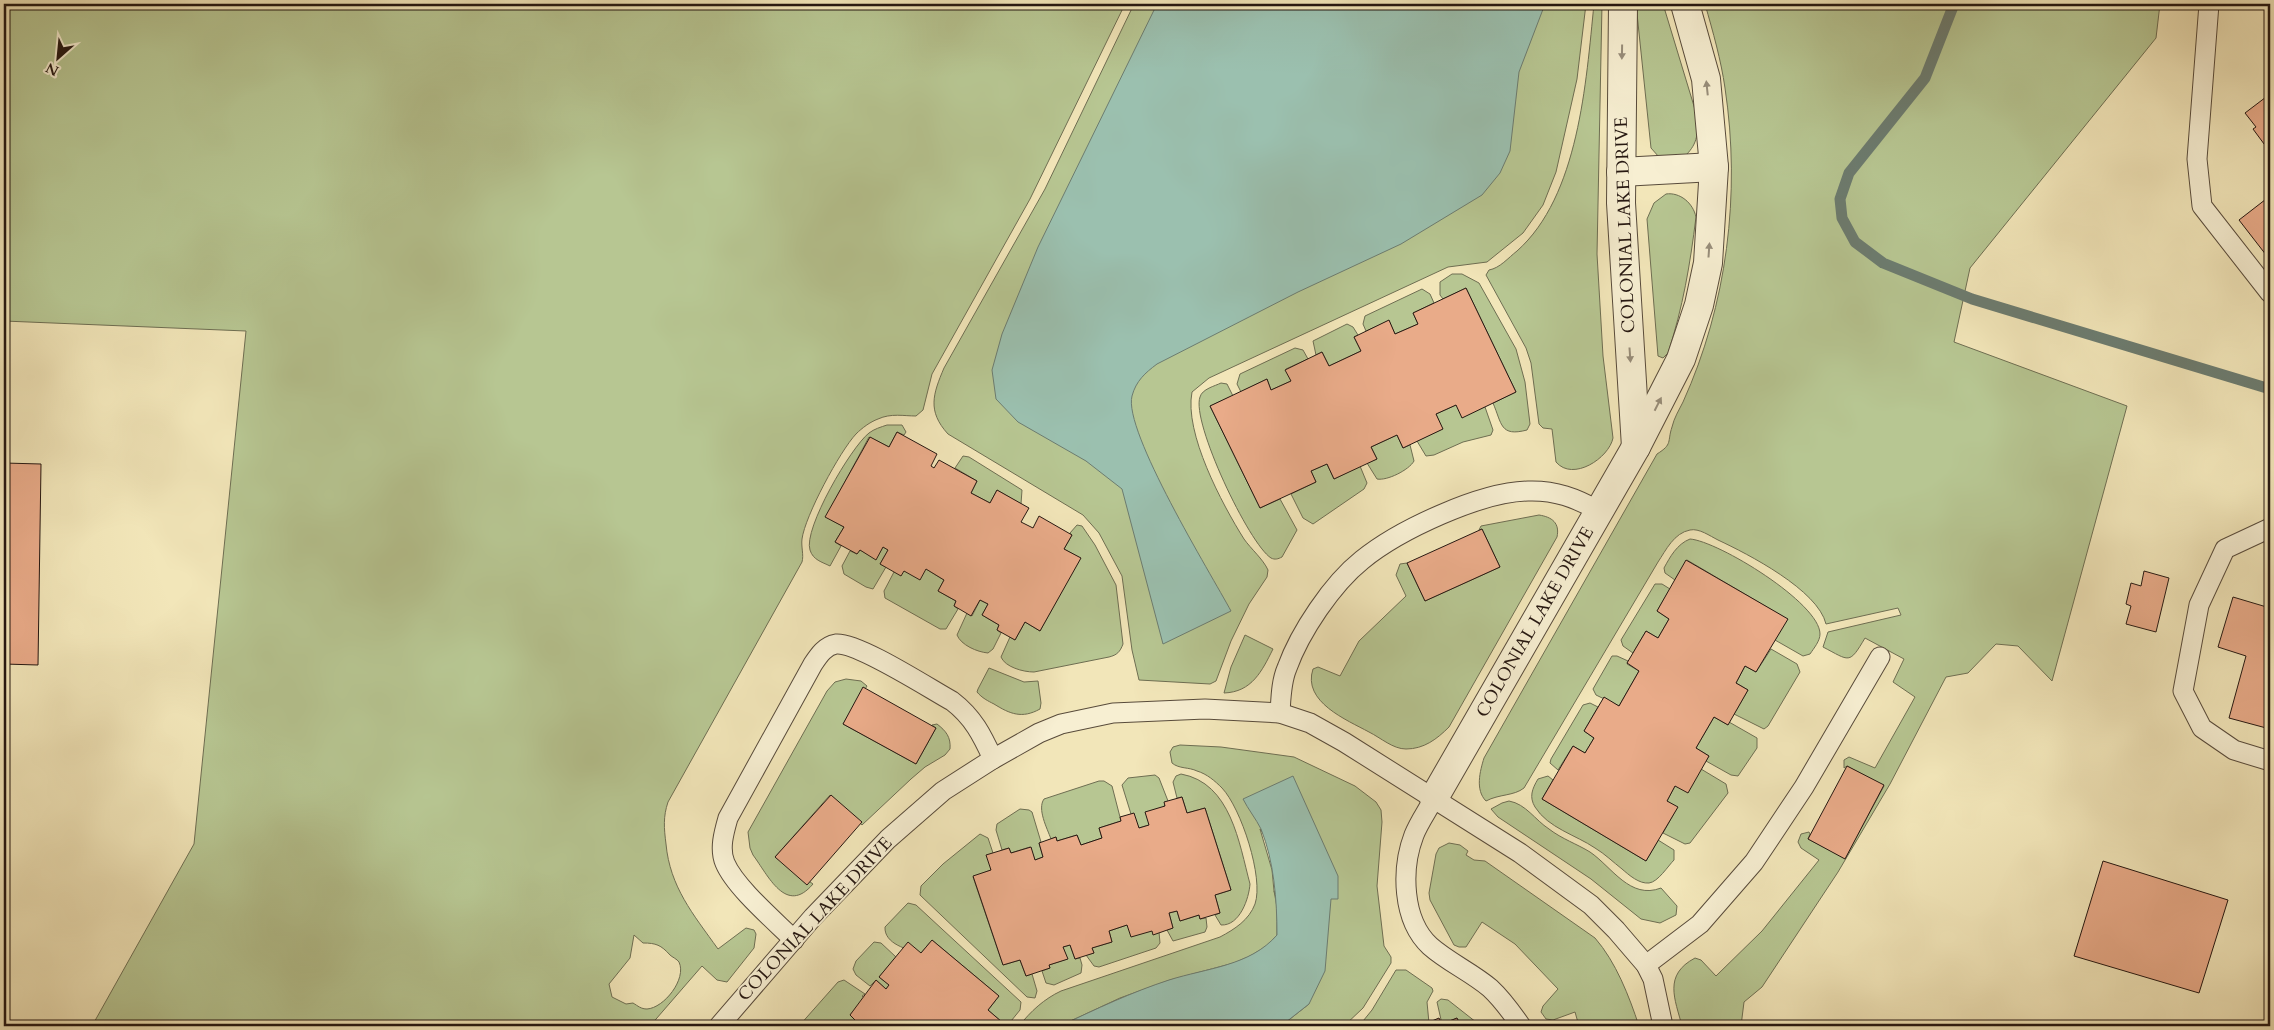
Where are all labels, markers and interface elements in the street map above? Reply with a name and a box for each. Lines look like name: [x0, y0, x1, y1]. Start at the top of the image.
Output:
north arrow: [32, 32, 82, 82]
one-way arrow: [1618, 45, 1626, 61]
text: N: [43, 58, 62, 80]
one-way arrow: [1703, 80, 1711, 96]
street label: COLONIAL LAKE DRIVE: [1609, 116, 1641, 334]
one-way arrow: [1705, 242, 1713, 258]
one-way arrow: [1626, 347, 1634, 363]
one-way arrow: [1654, 396, 1662, 411]
street label: COLONIAL LAKE DRIVE: [1470, 522, 1600, 722]
street label: COLONIAL LAKE DRIVE: [732, 831, 898, 1007]

